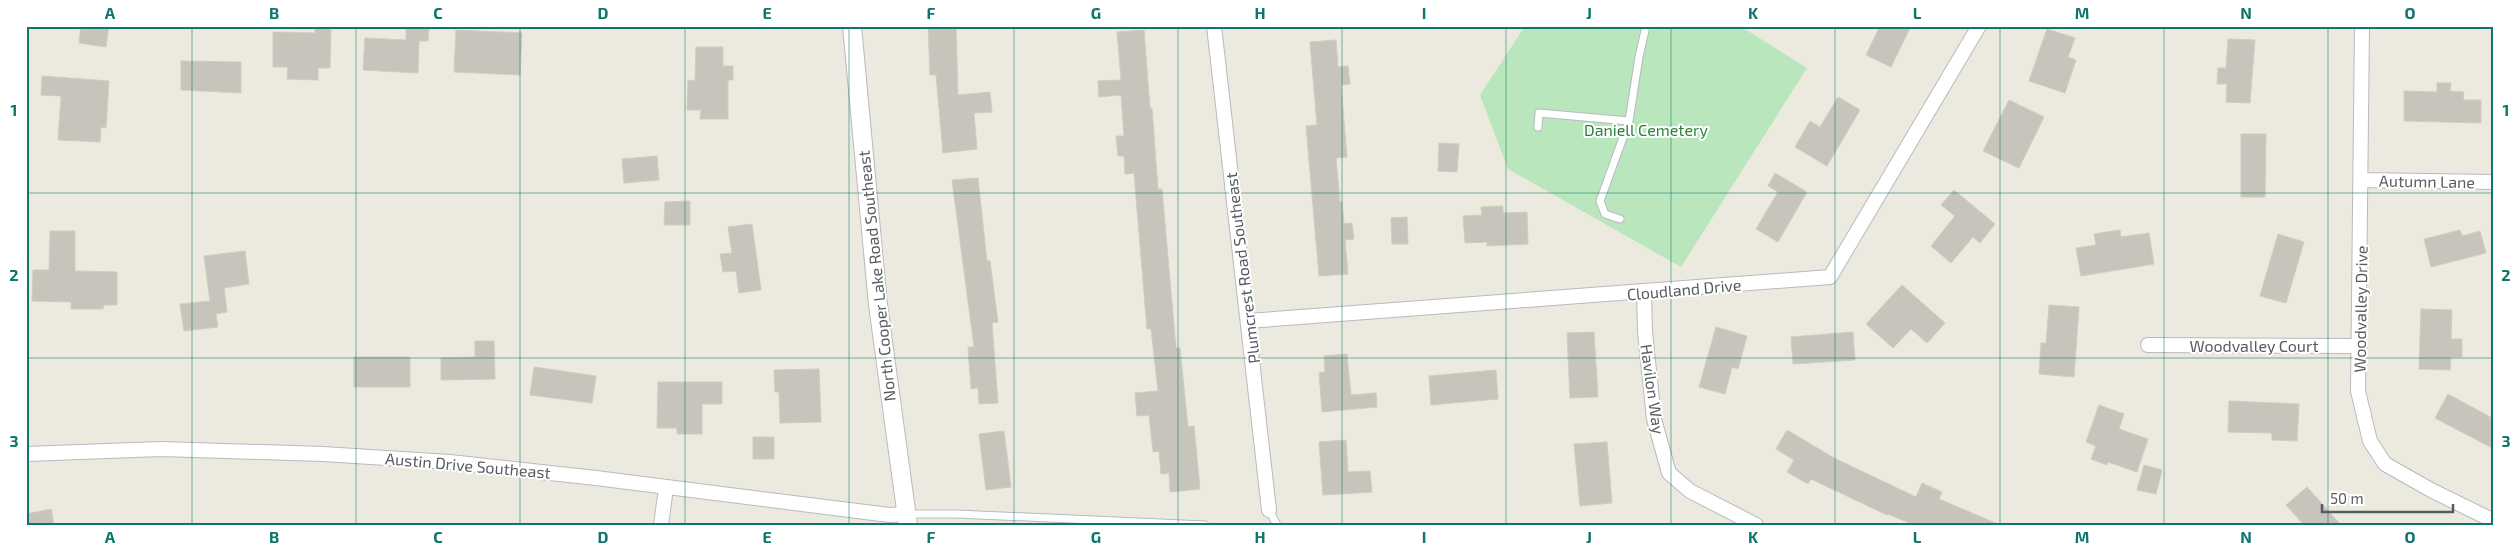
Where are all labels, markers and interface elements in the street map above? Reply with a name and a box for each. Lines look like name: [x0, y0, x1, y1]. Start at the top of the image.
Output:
text: A: [105, 3, 116, 22]
text: B: [269, 3, 279, 22]
text: C: [433, 3, 443, 22]
text: D: [598, 3, 609, 22]
text: E: [762, 3, 772, 22]
text: F: [927, 3, 936, 22]
text: G: [1091, 3, 1101, 22]
text: H: [1254, 3, 1266, 22]
text: I: [1422, 3, 1426, 22]
text: J: [1586, 3, 1592, 22]
text: K: [1748, 3, 1759, 22]
text: L: [1913, 3, 1922, 22]
text: M: [2075, 3, 2089, 22]
text: N: [2240, 3, 2252, 22]
text: O: [2404, 3, 2416, 22]
text: 1: [11, 100, 17, 119]
text: 1: [2503, 100, 2509, 119]
park label: Daniell Cemetery: [1584, 120, 1708, 139]
street label: North Cooper Lake Road Southeast: [853, 150, 899, 402]
street label: Plumcrest Road Southeast: [1221, 171, 1263, 365]
street label: Autumn Lane: [2379, 171, 2475, 191]
street label: Woodvalley Drive: [2349, 245, 2371, 373]
text: 2: [9, 265, 19, 284]
text: 2: [2501, 265, 2511, 284]
street label: Cloudland Drive: [1626, 275, 1742, 303]
street label: Woodvalley Court: [2190, 336, 2318, 355]
street label: Havilon Way: [1637, 343, 1669, 436]
text: 3: [9, 431, 19, 450]
text: 3: [2501, 431, 2511, 450]
street label: Austin Drive Southeast: [385, 448, 551, 482]
scale bar: [2322, 481, 2454, 513]
text: 50 m: [2330, 489, 2364, 507]
text: A: [105, 527, 116, 546]
text: B: [269, 527, 279, 546]
text: C: [433, 527, 443, 546]
text: D: [598, 527, 609, 546]
text: E: [762, 527, 772, 546]
text: F: [927, 527, 936, 546]
text: G: [1091, 527, 1101, 546]
text: H: [1254, 527, 1266, 546]
text: I: [1422, 527, 1426, 546]
text: J: [1586, 527, 1592, 546]
text: K: [1748, 527, 1759, 546]
text: L: [1913, 527, 1922, 546]
text: M: [2075, 527, 2089, 546]
text: N: [2240, 527, 2252, 546]
text: O: [2404, 527, 2416, 546]

